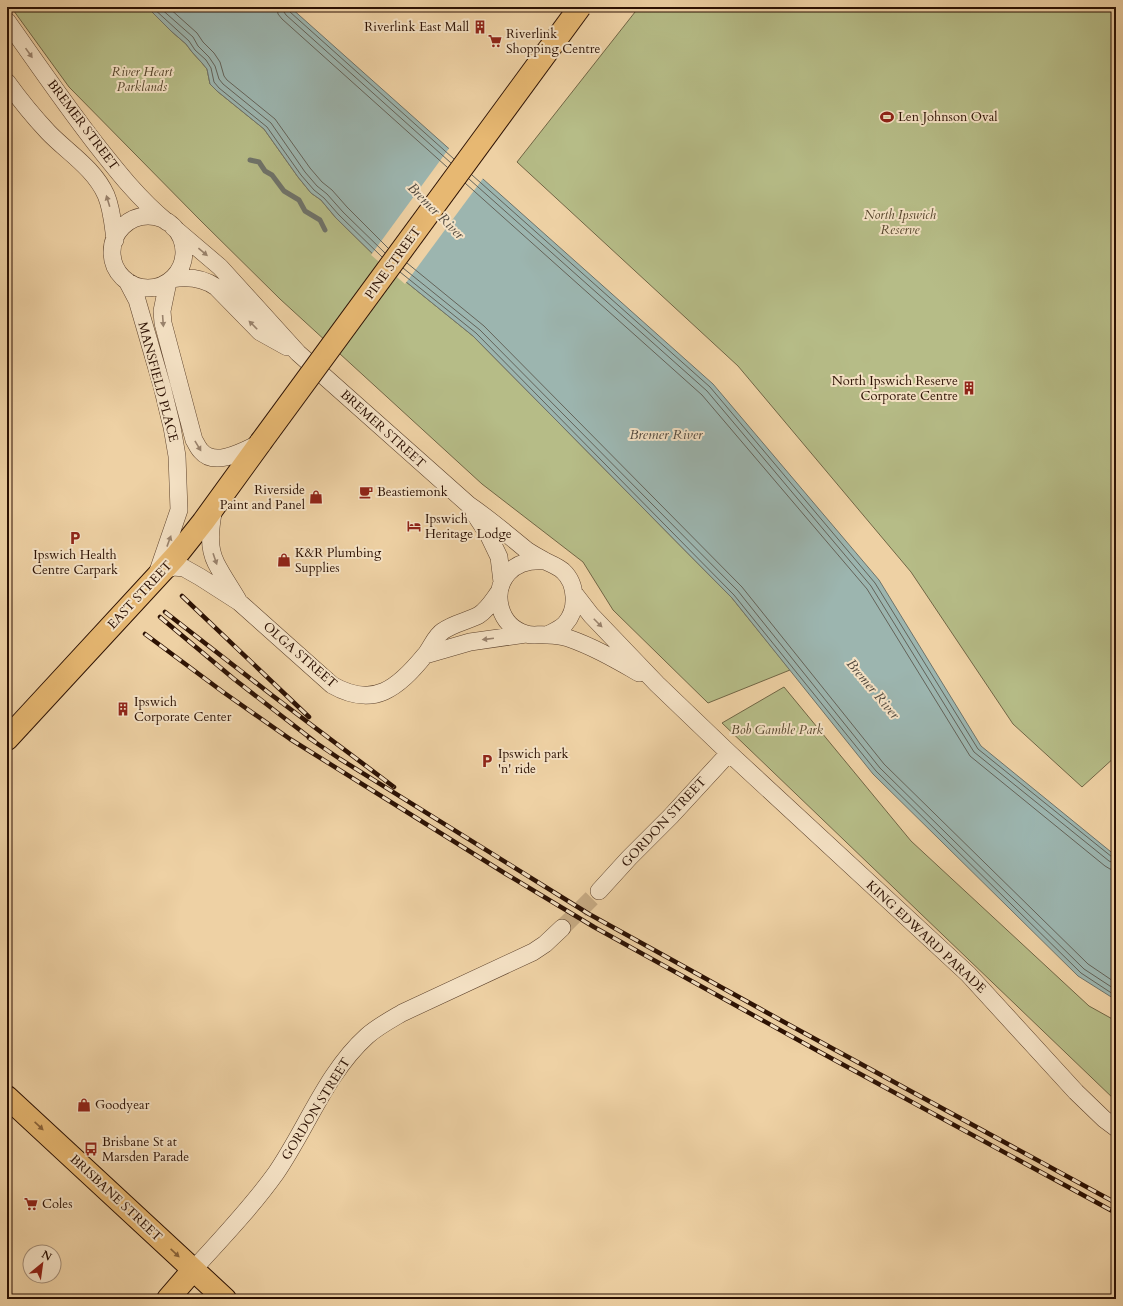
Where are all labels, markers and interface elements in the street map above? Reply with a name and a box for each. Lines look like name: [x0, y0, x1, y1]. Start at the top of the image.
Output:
place label: Riverlink East Mall: [364, 18, 470, 36]
building icon: Riverlink East Mall: [472, 19, 488, 35]
place label: Riverlink Shopping Centre: [506, 25, 600, 58]
supermarket icon: Riverlink Shopping Centre: [487, 33, 503, 49]
one-way arrow: [25, 47, 33, 58]
park label: River Heart Parklands: [112, 63, 173, 96]
street label: BREMER STREET: [43, 76, 123, 174]
place label: Len Johnson Oval: [898, 108, 998, 126]
sports icon: Len Johnson Oval: [879, 109, 895, 125]
water label: Bremer River: [403, 178, 469, 244]
one-way arrow: [105, 195, 111, 207]
park label: North Ipswich Reserve: [864, 206, 937, 239]
street label: PINE STREET: [361, 223, 426, 303]
one-way arrow: [198, 248, 208, 257]
one-way arrow: [159, 315, 166, 327]
street label: MANSFIELD PLACE: [133, 320, 183, 444]
one-way arrow: [248, 320, 258, 330]
place label: North Ipswich Reserve Corporate Centre: [832, 372, 958, 405]
building icon: North Ipswich Reserve Corporate Centre: [961, 380, 977, 396]
street label: BREMER STREET: [336, 386, 430, 473]
water label: Bremer River: [629, 425, 703, 444]
one-way arrow: [194, 440, 201, 451]
place label: Riverside Paint and Panel: [220, 481, 306, 514]
place label: Beastiemonk: [377, 483, 448, 501]
cafe icon: Beastiemonk: [358, 484, 374, 500]
shop icon: Riverside Paint and Panel: [308, 489, 324, 505]
place label: Ipswich Heritage Lodge: [425, 510, 512, 543]
hotel icon: Ipswich Heritage Lodge: [406, 518, 422, 534]
parking icon: Ipswich Health Centre Carpark: [67, 530, 83, 546]
one-way arrow: [166, 534, 172, 546]
place label: K&R Plumbing Supplies: [295, 544, 382, 577]
place label: Ipswich Health Centre Carpark: [32, 546, 118, 579]
shop icon: K&R Plumbing Supplies: [276, 552, 292, 568]
one-way arrow: [212, 553, 218, 565]
street label: EAST STREET: [104, 557, 177, 633]
street label: OLGA STREET: [259, 618, 341, 693]
one-way arrow: [594, 618, 603, 628]
one-way arrow: [482, 636, 494, 643]
water label: Bremer River: [842, 655, 904, 724]
place label: Ipswich Corporate Center: [134, 693, 232, 726]
building icon: Ipswich Corporate Center: [115, 701, 131, 717]
park label: Bob Gamble Park: [731, 721, 823, 739]
place label: Ipswich park 'n' ride: [498, 745, 569, 778]
parking icon: Ipswich park 'n' ride: [479, 753, 495, 769]
street label: GORDON STREET: [617, 773, 711, 871]
street label: KING EDWARD PARADE: [862, 877, 990, 997]
street label: GORDON STREET: [277, 1054, 355, 1164]
place label: Goodyear: [95, 1096, 150, 1114]
shop icon: Goodyear: [76, 1097, 92, 1113]
one-way arrow: [34, 1122, 44, 1131]
place label: Brisbane St at Marsden Parade: [102, 1133, 189, 1166]
bus stop icon: Brisbane St at Marsden Parade: [83, 1141, 99, 1157]
street label: BRISBANE STREET: [66, 1150, 166, 1246]
place label: Coles: [42, 1195, 73, 1213]
supermarket icon: Coles: [23, 1196, 39, 1212]
north arrow: [22, 1244, 62, 1284]
text: N: [39, 1247, 55, 1265]
one-way arrow: [170, 1248, 180, 1258]

